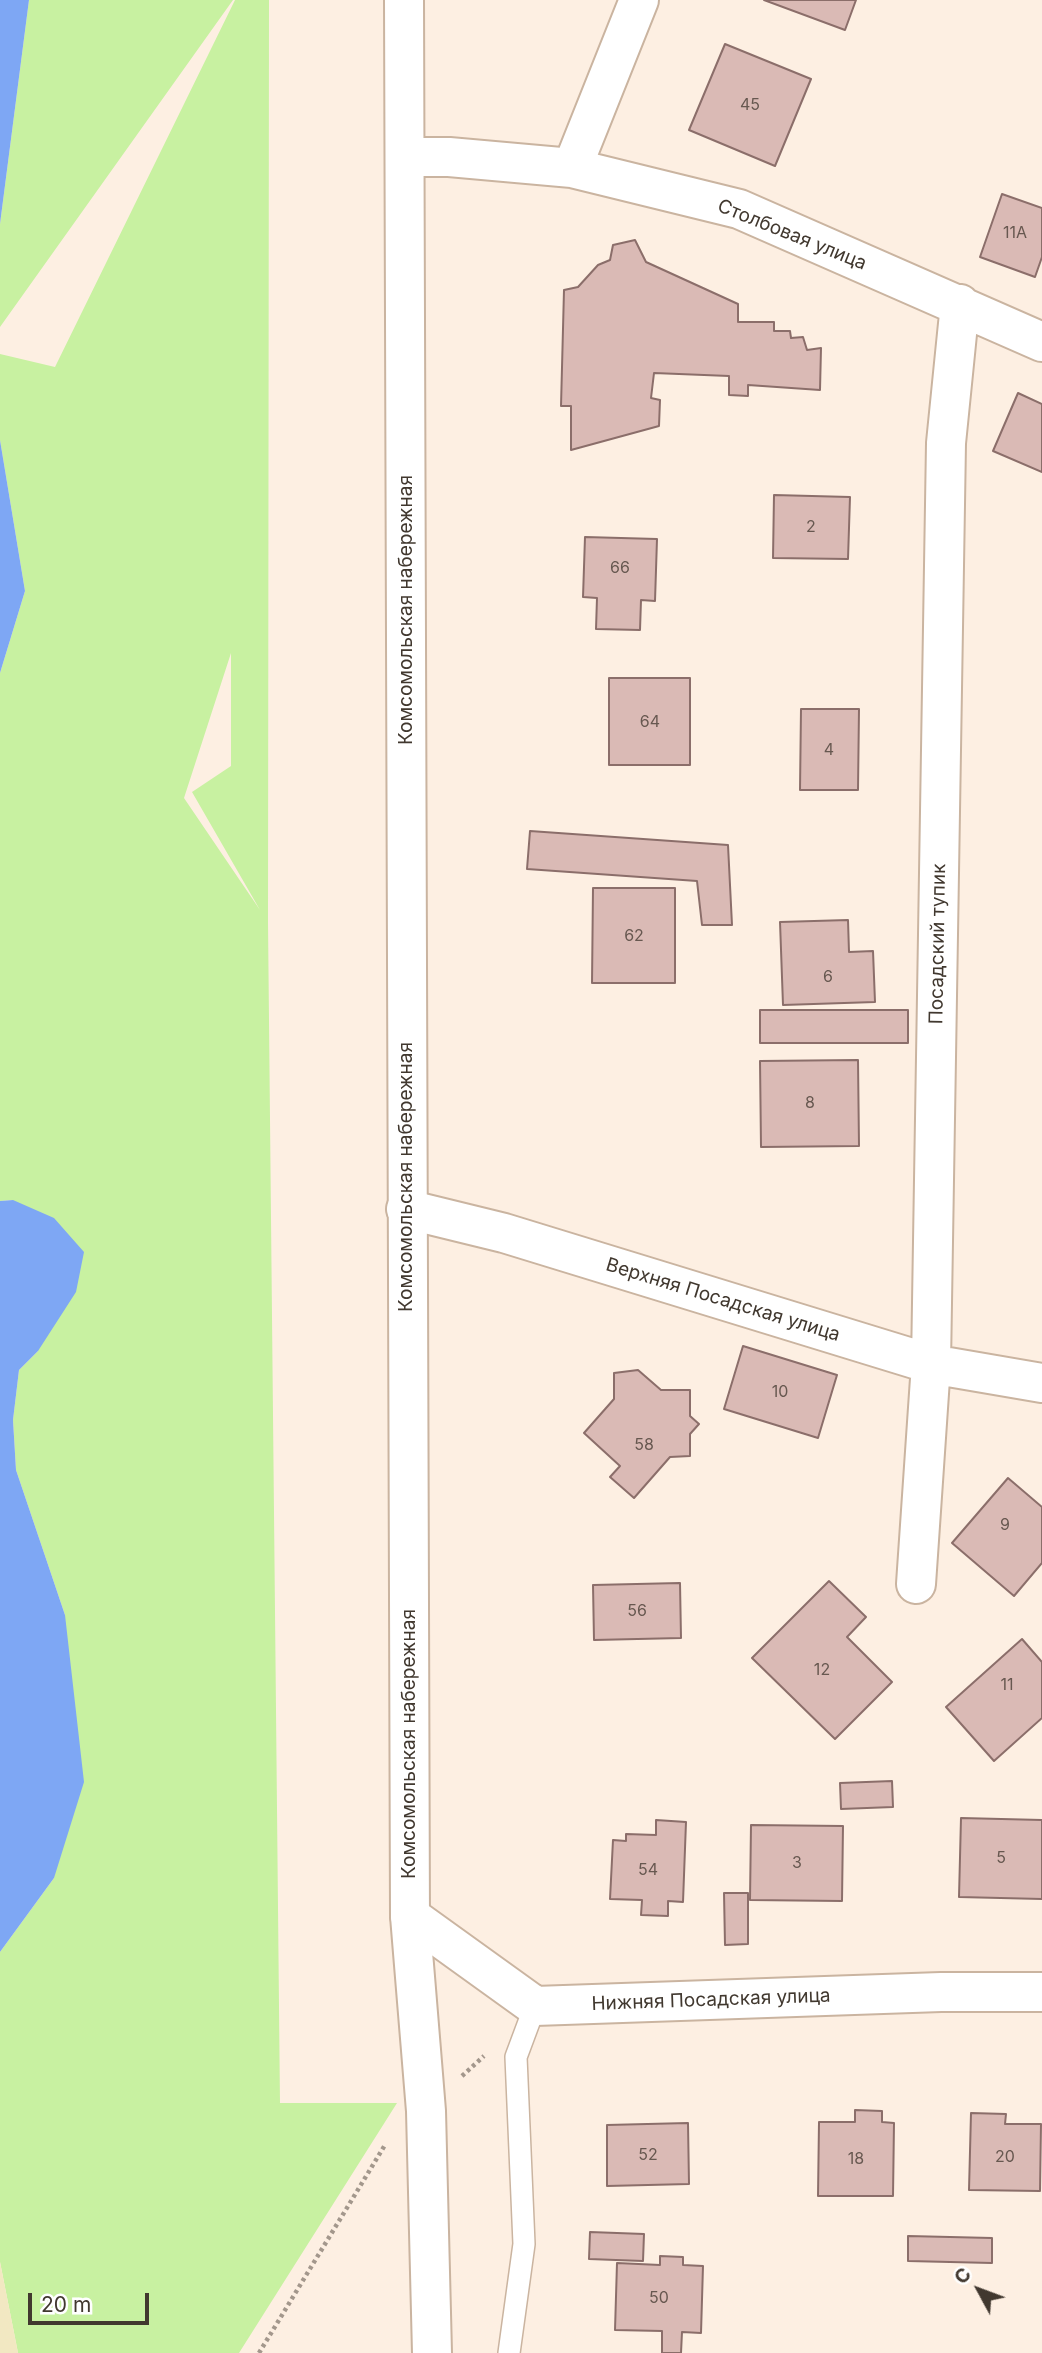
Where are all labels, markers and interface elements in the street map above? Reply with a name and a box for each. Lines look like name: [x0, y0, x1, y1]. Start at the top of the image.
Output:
house number: 45: [740, 95, 760, 115]
street label: Столбовая улица: [714, 195, 870, 275]
house number: 11А: [1003, 223, 1027, 243]
street label: Комсомольская набережная: [395, 475, 417, 745]
house number: 2: [806, 517, 816, 537]
house number: 66: [610, 558, 630, 578]
house number: 64: [640, 712, 660, 732]
house number: 4: [824, 740, 834, 760]
street label: Посадский тупик: [925, 863, 951, 1025]
house number: 62: [624, 926, 644, 946]
house number: 6: [823, 967, 833, 987]
street label: Комсомольская набережная: [395, 1042, 417, 1312]
house number: 8: [805, 1093, 815, 1113]
street label: Верхняя Посадская улица: [603, 1253, 843, 1347]
house number: 10: [772, 1382, 788, 1402]
house number: 58: [634, 1435, 654, 1455]
house number: 9: [1000, 1515, 1010, 1535]
house number: 56: [627, 1601, 647, 1621]
street label: Комсомольская набережная: [398, 1609, 420, 1879]
house number: 12: [814, 1660, 830, 1680]
house number: 11: [1000, 1675, 1014, 1695]
house number: 5: [996, 1848, 1006, 1868]
house number: 3: [792, 1853, 802, 1873]
house number: 54: [638, 1860, 658, 1880]
street label: Нижняя Посадская улица: [591, 1984, 831, 2016]
house number: 52: [638, 2145, 658, 2165]
house number: 20: [995, 2147, 1015, 2167]
house number: 18: [848, 2149, 864, 2169]
north arrow: [944, 2255, 1014, 2325]
text: С: [949, 2263, 976, 2289]
scale bar: [32, 2280, 152, 2324]
house number: 50: [649, 2288, 669, 2308]
text: 20 m: [41, 2292, 91, 2317]

